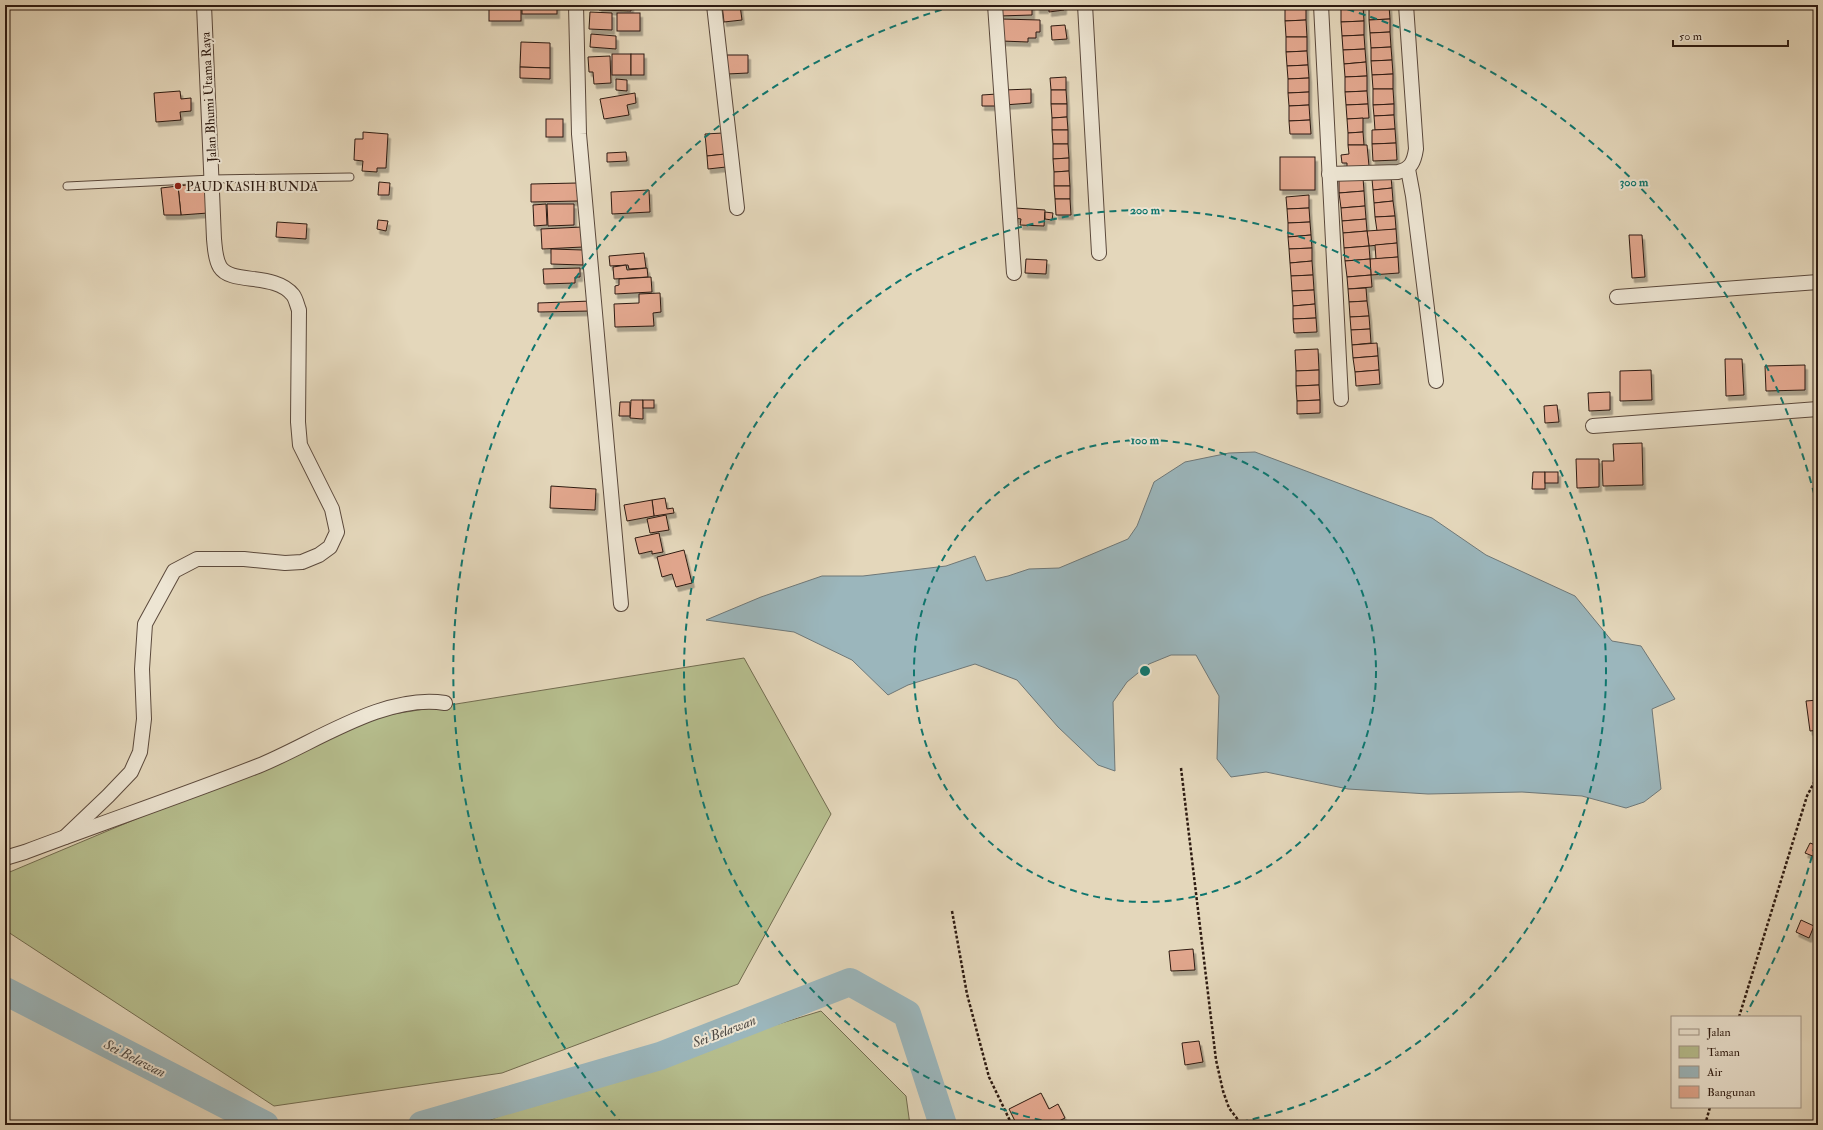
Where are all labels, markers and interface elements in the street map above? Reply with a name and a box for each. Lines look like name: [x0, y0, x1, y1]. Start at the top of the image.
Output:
scale bar: [1673, 22, 1788, 48]
text: 50 m: [1679, 29, 1703, 44]
street label: Jalan Bhumi Utama Raya: [198, 31, 221, 164]
text: 300 m: [1620, 175, 1649, 190]
place label: PAUD KASIH BUNDA: [186, 179, 319, 195]
marker: PAUD KASIH BUNDA: [173, 181, 183, 191]
text: 200 m: [1130, 203, 1161, 218]
text: 100 m: [1131, 433, 1160, 448]
centre of rings: [1138, 664, 1152, 678]
water label: Sei Belawan: [689, 1011, 759, 1052]
legend: [1671, 1016, 1801, 1108]
text: Jalan: [1706, 1025, 1731, 1040]
water label: Sei Belawan: [100, 1035, 169, 1081]
text: Taman: [1707, 1045, 1740, 1060]
text: Air: [1706, 1065, 1723, 1080]
text: Bangunan: [1707, 1085, 1756, 1100]

